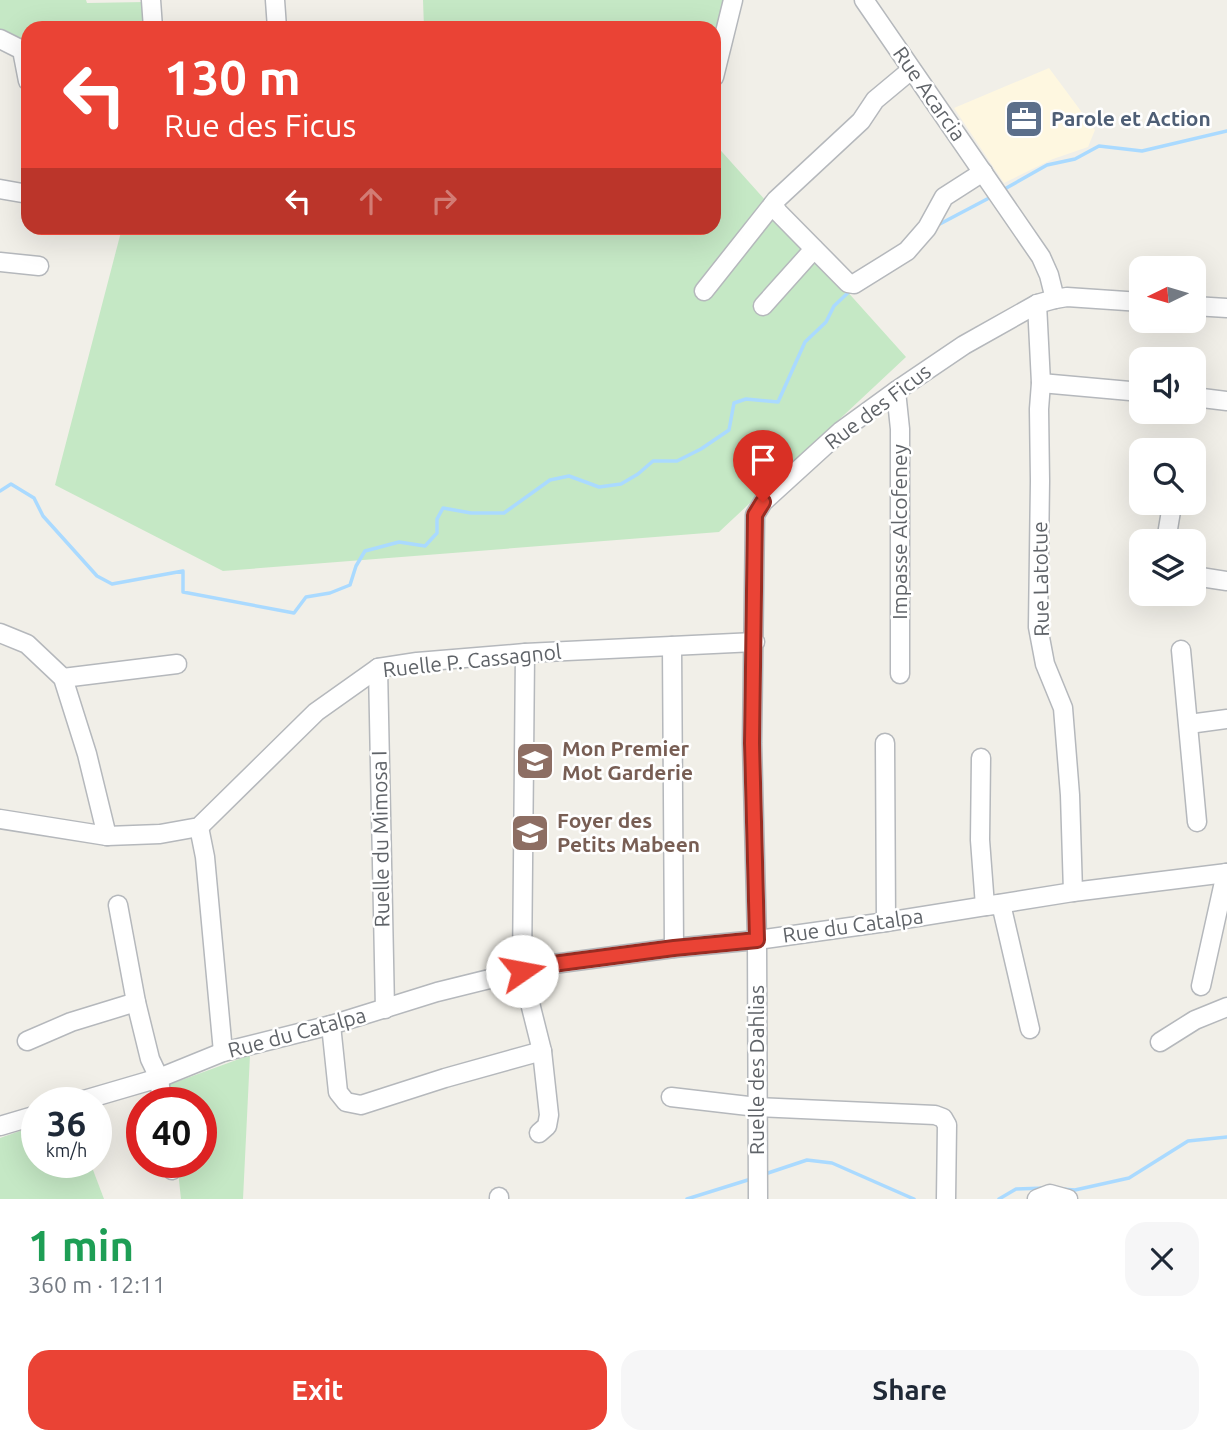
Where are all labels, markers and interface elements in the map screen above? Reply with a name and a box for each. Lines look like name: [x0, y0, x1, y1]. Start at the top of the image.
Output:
street label: Rue Acarcia: [889, 42, 971, 145]
icon: left: [49, 49, 140, 140]
text: 130 m: [164, 49, 301, 104]
office icon: Parole et Action: [1003, 98, 1045, 140]
place label: Parole et Action: [1051, 106, 1211, 130]
text: Rue des Ficus: [164, 107, 356, 143]
icon: left: [279, 182, 317, 220]
icon: ahead: [352, 182, 390, 220]
icon: right: [425, 182, 463, 220]
north arrow: [1129, 256, 1206, 332]
map controls: [1129, 256, 1206, 606]
button: sound: [1129, 347, 1206, 424]
street label: Rue des Ficus: [820, 359, 935, 454]
pin: [733, 430, 793, 502]
button: search: [1129, 438, 1206, 515]
icon: arrive: [744, 441, 782, 479]
street label: Impasse Alcofeney: [887, 444, 911, 620]
street label: Rue Latotue: [1027, 521, 1053, 637]
button: layers: [1129, 529, 1206, 606]
street label: Ruelle P. Cassagnol: [381, 639, 562, 681]
place label: Mon Premier Mot Garderie: [562, 736, 693, 784]
school or university icon: Mon Premier Mot Garderie: [514, 740, 556, 782]
street label: Ruelle du Mimosa I: [366, 750, 394, 928]
place label: Foyer des Petits Mabeen: [557, 808, 700, 856]
school or university icon: Foyer des Petits Mabeen: [509, 812, 551, 854]
street label: Rue du Catalpa: [781, 903, 925, 947]
position arrow: [485, 934, 559, 1008]
street label: Ruelle des Dahlias: [744, 985, 768, 1155]
street label: Rue du Catalpa: [225, 1002, 368, 1062]
speed limit sign: 40: [126, 1087, 217, 1178]
text: 36: [47, 1103, 86, 1143]
text: km/h: [46, 1140, 87, 1160]
text: 1 min: [28, 1222, 134, 1269]
button: close: [1125, 1222, 1199, 1296]
text: 360 m · 12:11: [28, 1272, 166, 1297]
button: Exit: [28, 1350, 607, 1430]
button: Share: [621, 1350, 1199, 1430]

